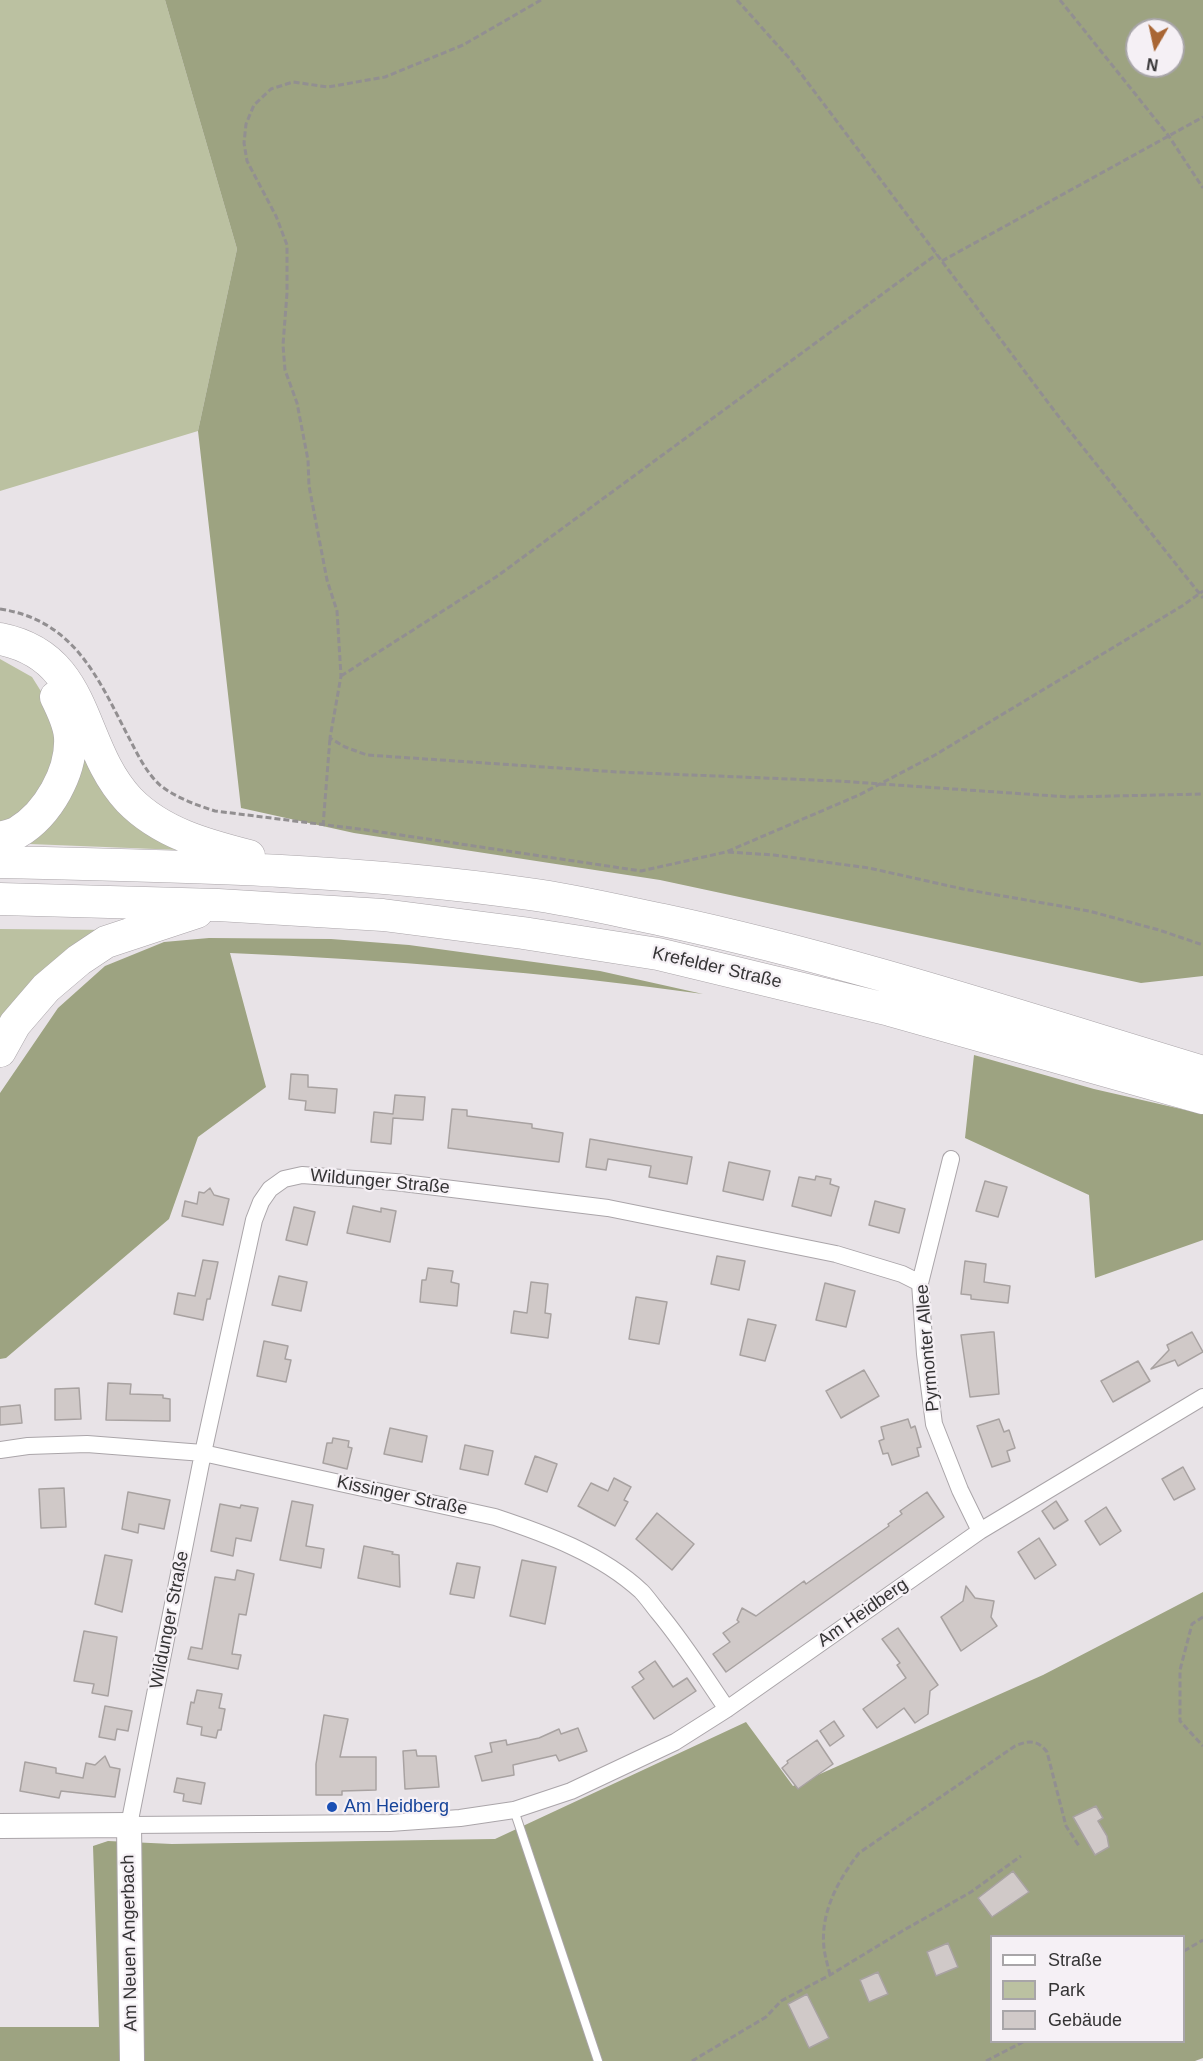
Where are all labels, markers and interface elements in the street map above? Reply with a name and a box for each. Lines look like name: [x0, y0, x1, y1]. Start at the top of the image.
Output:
north arrow: [1125, 18, 1185, 78]
text: N: [1145, 55, 1159, 74]
street label: Krefelder Straße: [650, 943, 784, 993]
street label: Wildunger Straße: [309, 1165, 451, 1199]
street label: Pyrmonter Allee: [912, 1283, 944, 1413]
street label: Kissinger Straße: [335, 1472, 469, 1520]
street label: Wildunger Straße: [146, 1549, 194, 1691]
street label: Am Heidberg: [814, 1574, 912, 1652]
place label: Am Heidberg: [344, 1796, 449, 1818]
marker: Am Heidberg: [325, 1800, 339, 1814]
street label: Am Neuen Angerbach: [118, 1854, 142, 2032]
legend: [990, 1935, 1185, 2043]
text: Straße: [1048, 1950, 1102, 1970]
text: Park: [1048, 1980, 1085, 2000]
text: Gebäude: [1048, 2010, 1122, 2030]

